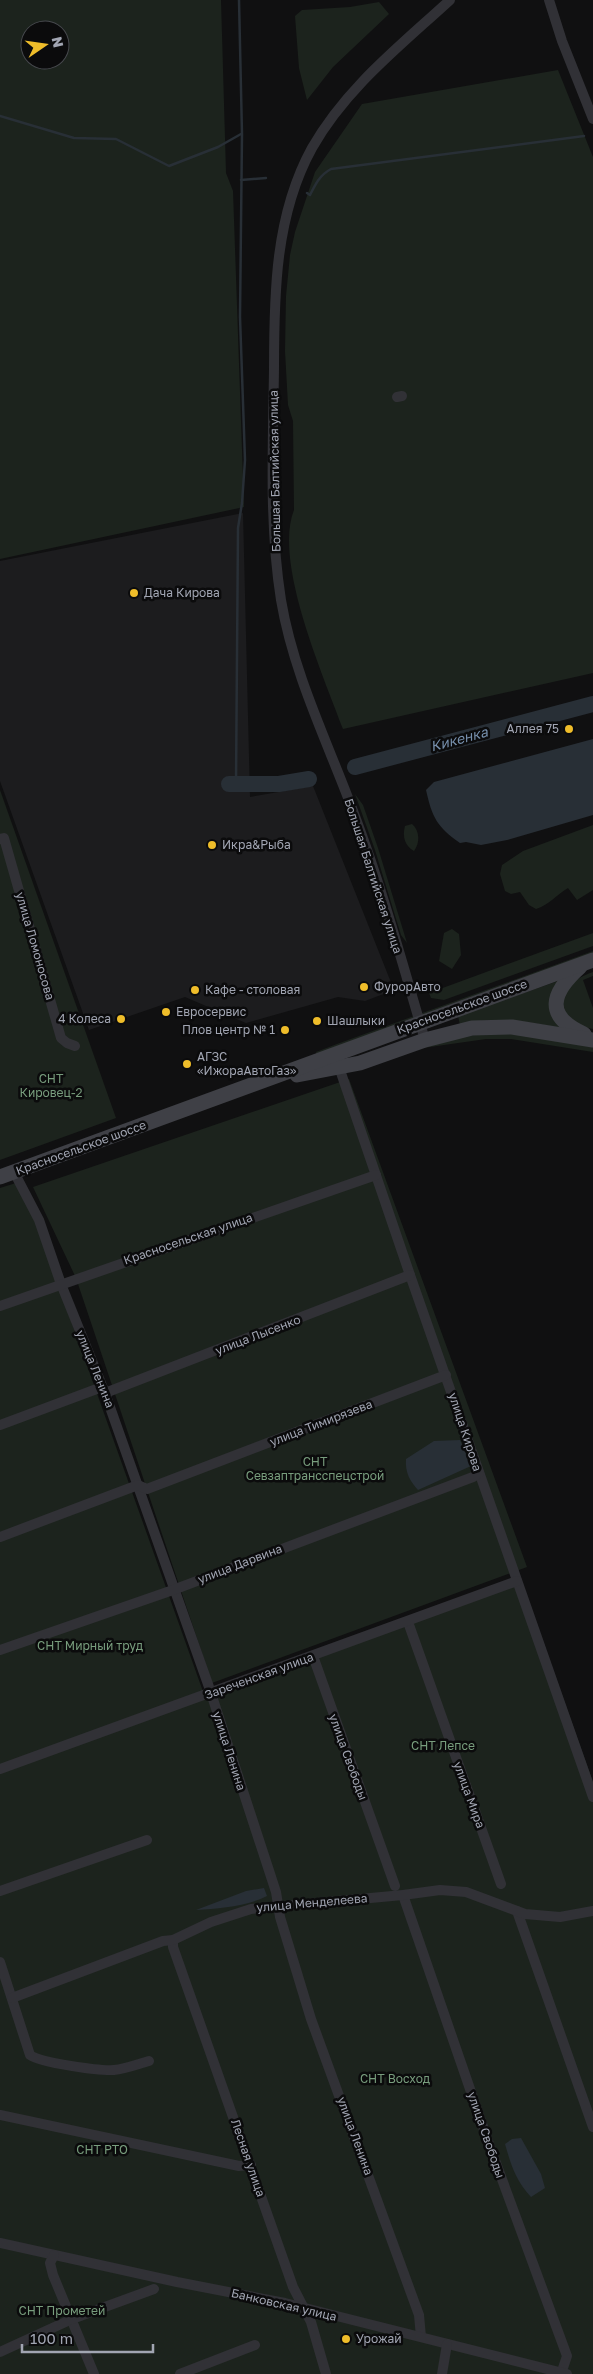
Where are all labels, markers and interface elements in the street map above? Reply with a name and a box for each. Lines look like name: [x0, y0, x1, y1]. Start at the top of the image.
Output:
north arrow: [20, 20, 70, 70]
text: N: [49, 35, 68, 49]
street label: Большая Балтийская улица: [266, 390, 283, 552]
place label: Дача Кирова: [144, 585, 220, 600]
marker: Дача Кирова: [128, 587, 140, 599]
place label: Аллея 75: [507, 721, 559, 736]
water label: Кикенка: [428, 722, 490, 754]
marker: Аллея 75: [563, 723, 575, 735]
street label: Большая Балтийская улица: [341, 796, 406, 955]
place label: Икра&Рыба: [222, 837, 291, 852]
marker: Икра&Рыба: [206, 839, 218, 851]
street label: улица Ломоносова: [13, 890, 58, 1002]
street label: Красносельское шоссе: [395, 976, 529, 1037]
place label: ФурорАвто: [374, 979, 441, 994]
marker: ФурорАвто: [358, 981, 370, 993]
place label: Кафе - столовая: [205, 982, 300, 997]
marker: Кафе - столовая: [189, 984, 201, 996]
place label: Евросервис: [176, 1004, 247, 1019]
marker: Евросервис: [160, 1006, 172, 1018]
place label: 4 Колеса: [58, 1011, 111, 1026]
marker: 4 Колеса: [115, 1013, 127, 1025]
place label: Шашлыки: [327, 1013, 385, 1028]
marker: Шашлыки: [311, 1015, 323, 1027]
place label: Плов центр № 1: [182, 1022, 275, 1037]
marker: Плов центр № 1: [279, 1024, 291, 1036]
place label: АГЗС «ИжораАвтоГаз»: [197, 1049, 297, 1078]
marker: АГЗС «ИжораАвтоГаз»: [181, 1058, 193, 1070]
park label: СНТ Кировец-2: [19, 1071, 83, 1100]
street label: Красносельское шоссе: [14, 1117, 148, 1178]
street label: Красносельская улица: [121, 1209, 254, 1268]
street label: улица Лысенко: [213, 1311, 303, 1358]
street label: улица Ленина: [73, 1328, 118, 1410]
street label: улица Кирова: [446, 1391, 485, 1473]
street label: улица Тимирязева: [267, 1396, 374, 1449]
park label: СНТ Севзаптрансспецстрой: [246, 1454, 384, 1483]
street label: улица Дарвина: [195, 1541, 284, 1587]
park label: СНТ Мирный труд: [37, 1638, 143, 1653]
street label: Зареченская улица: [202, 1649, 315, 1702]
street label: улица Ленина: [210, 1709, 249, 1792]
street label: улица Свободы: [326, 1712, 371, 1802]
park label: СНТ Лепсе: [411, 1738, 475, 1753]
street label: улица Мира: [450, 1759, 488, 1830]
street label: улица Менделеева: [256, 1890, 368, 1915]
park label: СНТ Восход: [360, 2071, 430, 2086]
street label: улица Свободы: [465, 2090, 508, 2180]
street label: улица Ленина: [334, 2095, 377, 2177]
street label: Лесная улица: [228, 2117, 269, 2199]
park label: СНТ РТО: [76, 2142, 128, 2157]
street label: Банковская улица: [230, 2285, 338, 2324]
park label: СНТ Прометей: [19, 2303, 105, 2318]
scale bar: [22, 2322, 154, 2354]
text: 100 m: [30, 2329, 73, 2347]
place label: Урожай: [356, 2331, 401, 2346]
marker: Урожай: [340, 2333, 352, 2345]

